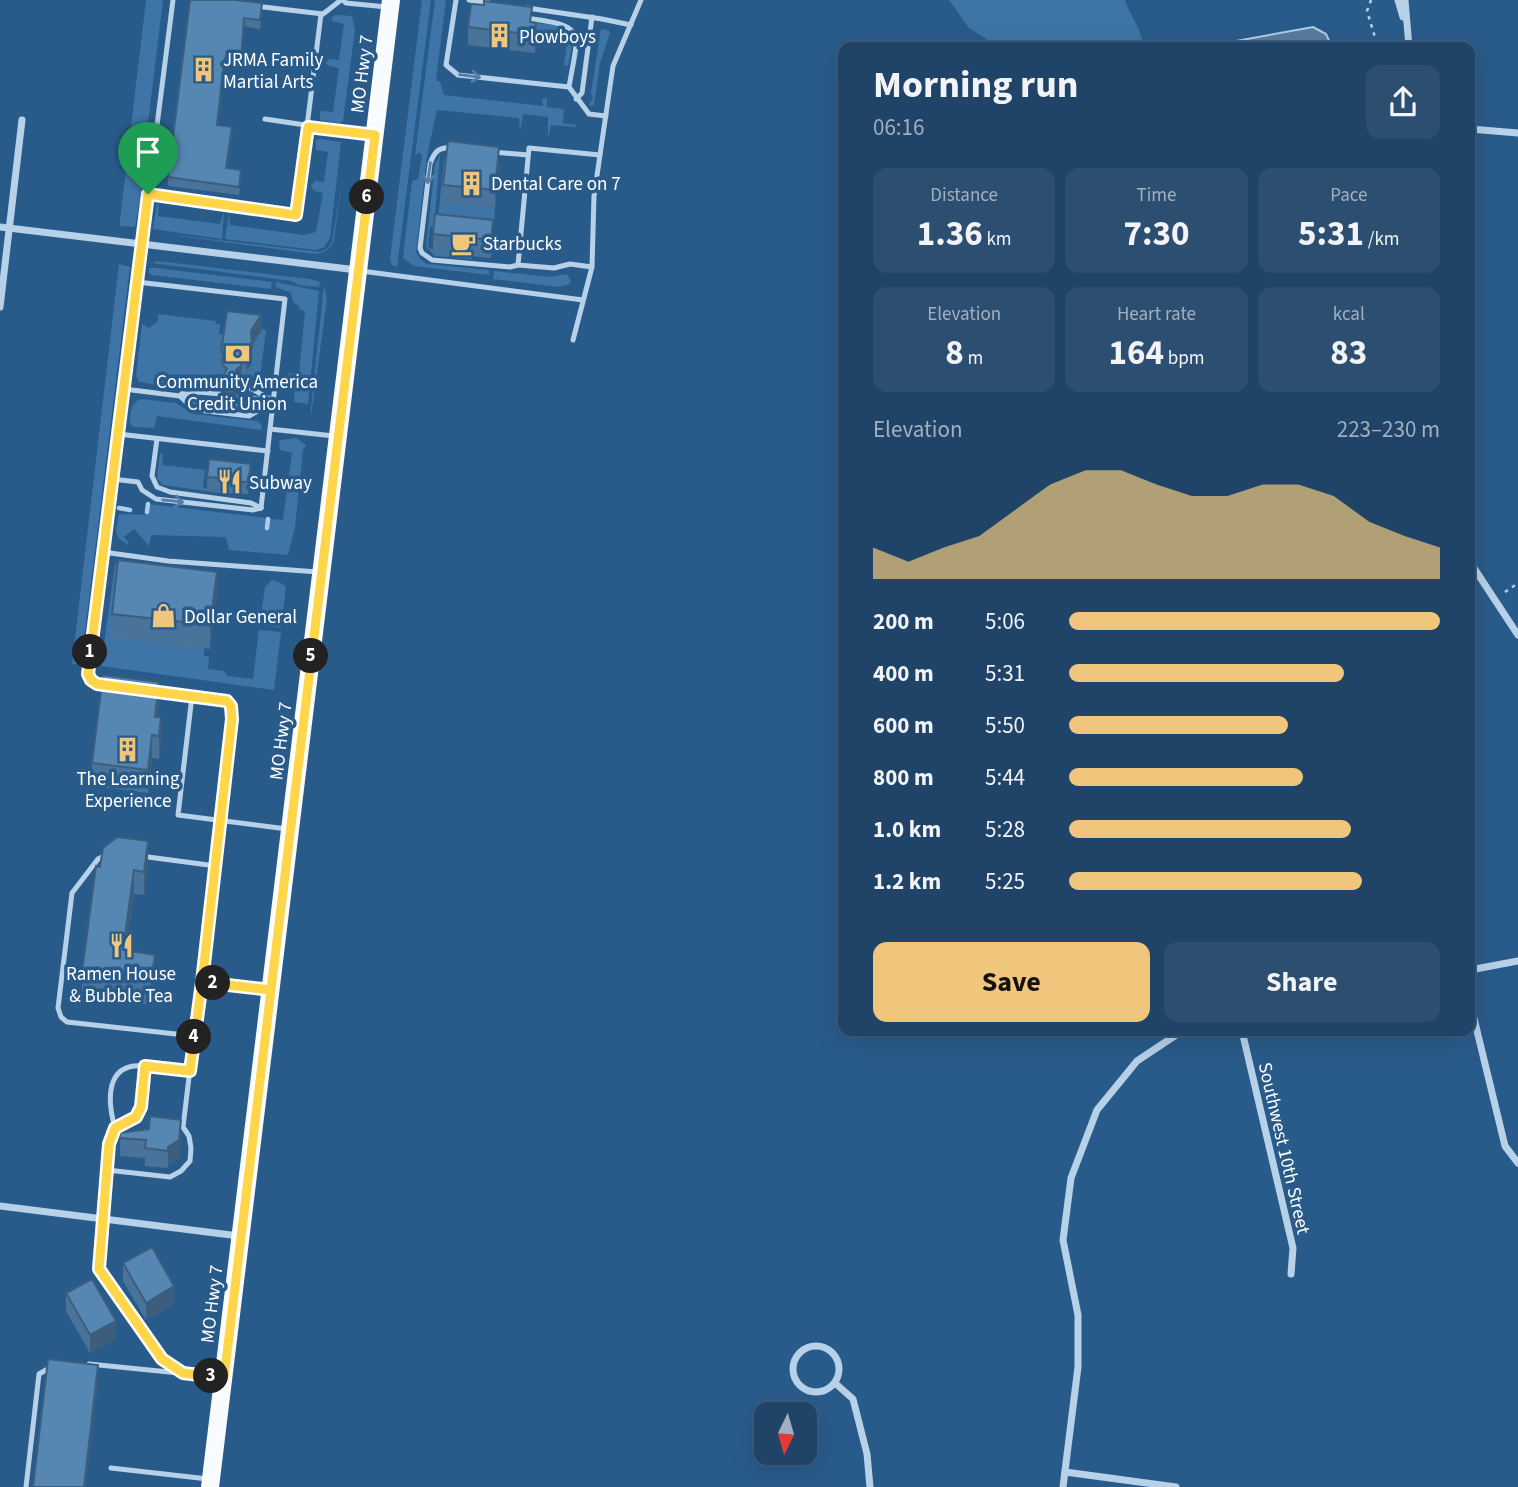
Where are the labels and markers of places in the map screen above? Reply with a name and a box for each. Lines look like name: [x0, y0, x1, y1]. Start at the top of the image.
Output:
building icon: Plowboys: [485, 22, 513, 50]
place label: Plowboys: [519, 24, 596, 51]
place label: JRMA Family Martial Arts: [223, 47, 323, 96]
building icon: JRMA Family Martial Arts: [189, 56, 217, 84]
pin: [118, 122, 178, 194]
building icon: Dental Care on 7: [457, 169, 485, 197]
place label: Dental Care on 7: [491, 171, 621, 198]
pin: 6: [350, 180, 384, 214]
cafe icon: Starbucks: [449, 229, 477, 257]
place label: Starbucks: [483, 231, 562, 258]
bank icon: Community America Credit Union: [223, 339, 251, 367]
place label: Community America Credit Union: [156, 369, 318, 418]
restaurant icon: Subway: [215, 468, 243, 496]
place label: Subway: [249, 470, 312, 497]
shop icon: Dollar General: [150, 602, 178, 630]
place label: Dollar General: [184, 604, 297, 631]
pin: 1: [72, 634, 108, 670]
pin: 5: [294, 638, 328, 674]
building icon: The Learning Experience: [114, 736, 142, 764]
place label: The Learning Experience: [76, 766, 180, 815]
restaurant icon: Ramen House & Bubble Tea: [107, 931, 135, 959]
place label: Ramen House & Bubble Tea: [66, 961, 176, 1010]
pin: 2: [196, 965, 230, 1000]
pin: 4: [176, 1020, 212, 1054]
pin: 3: [194, 1358, 228, 1394]

